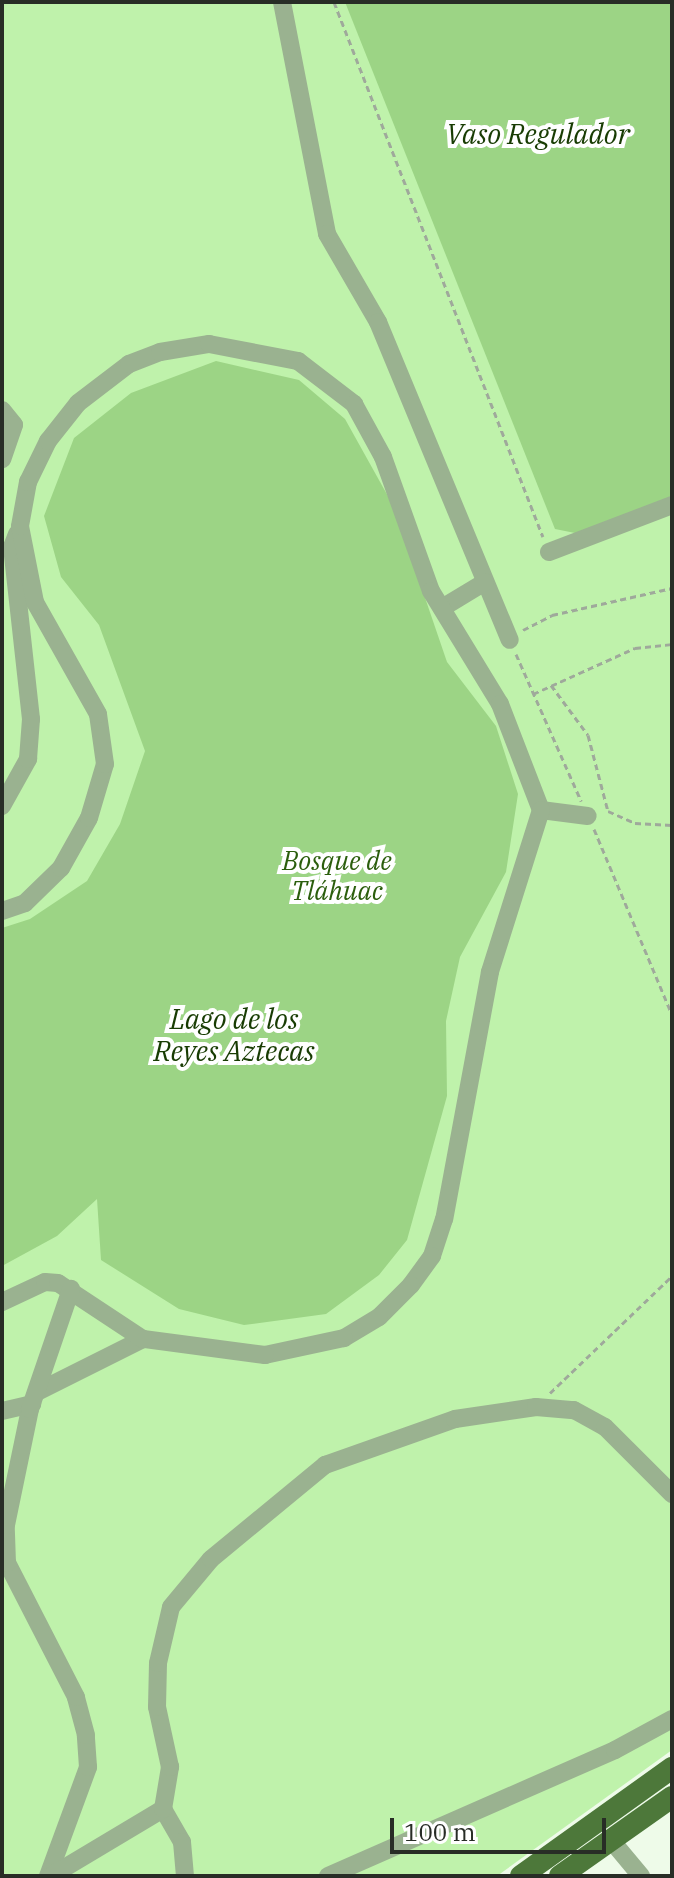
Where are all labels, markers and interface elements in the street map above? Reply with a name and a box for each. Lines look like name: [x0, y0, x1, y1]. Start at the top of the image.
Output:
water label: Vaso Regulador: [446, 117, 630, 151]
park label: Bosque de Tláhuac: [282, 845, 392, 906]
water label: Lago de los Reyes Aztecas: [153, 1002, 315, 1068]
scale bar: [394, 1802, 610, 1852]
text: 100 m: [404, 1816, 476, 1848]

